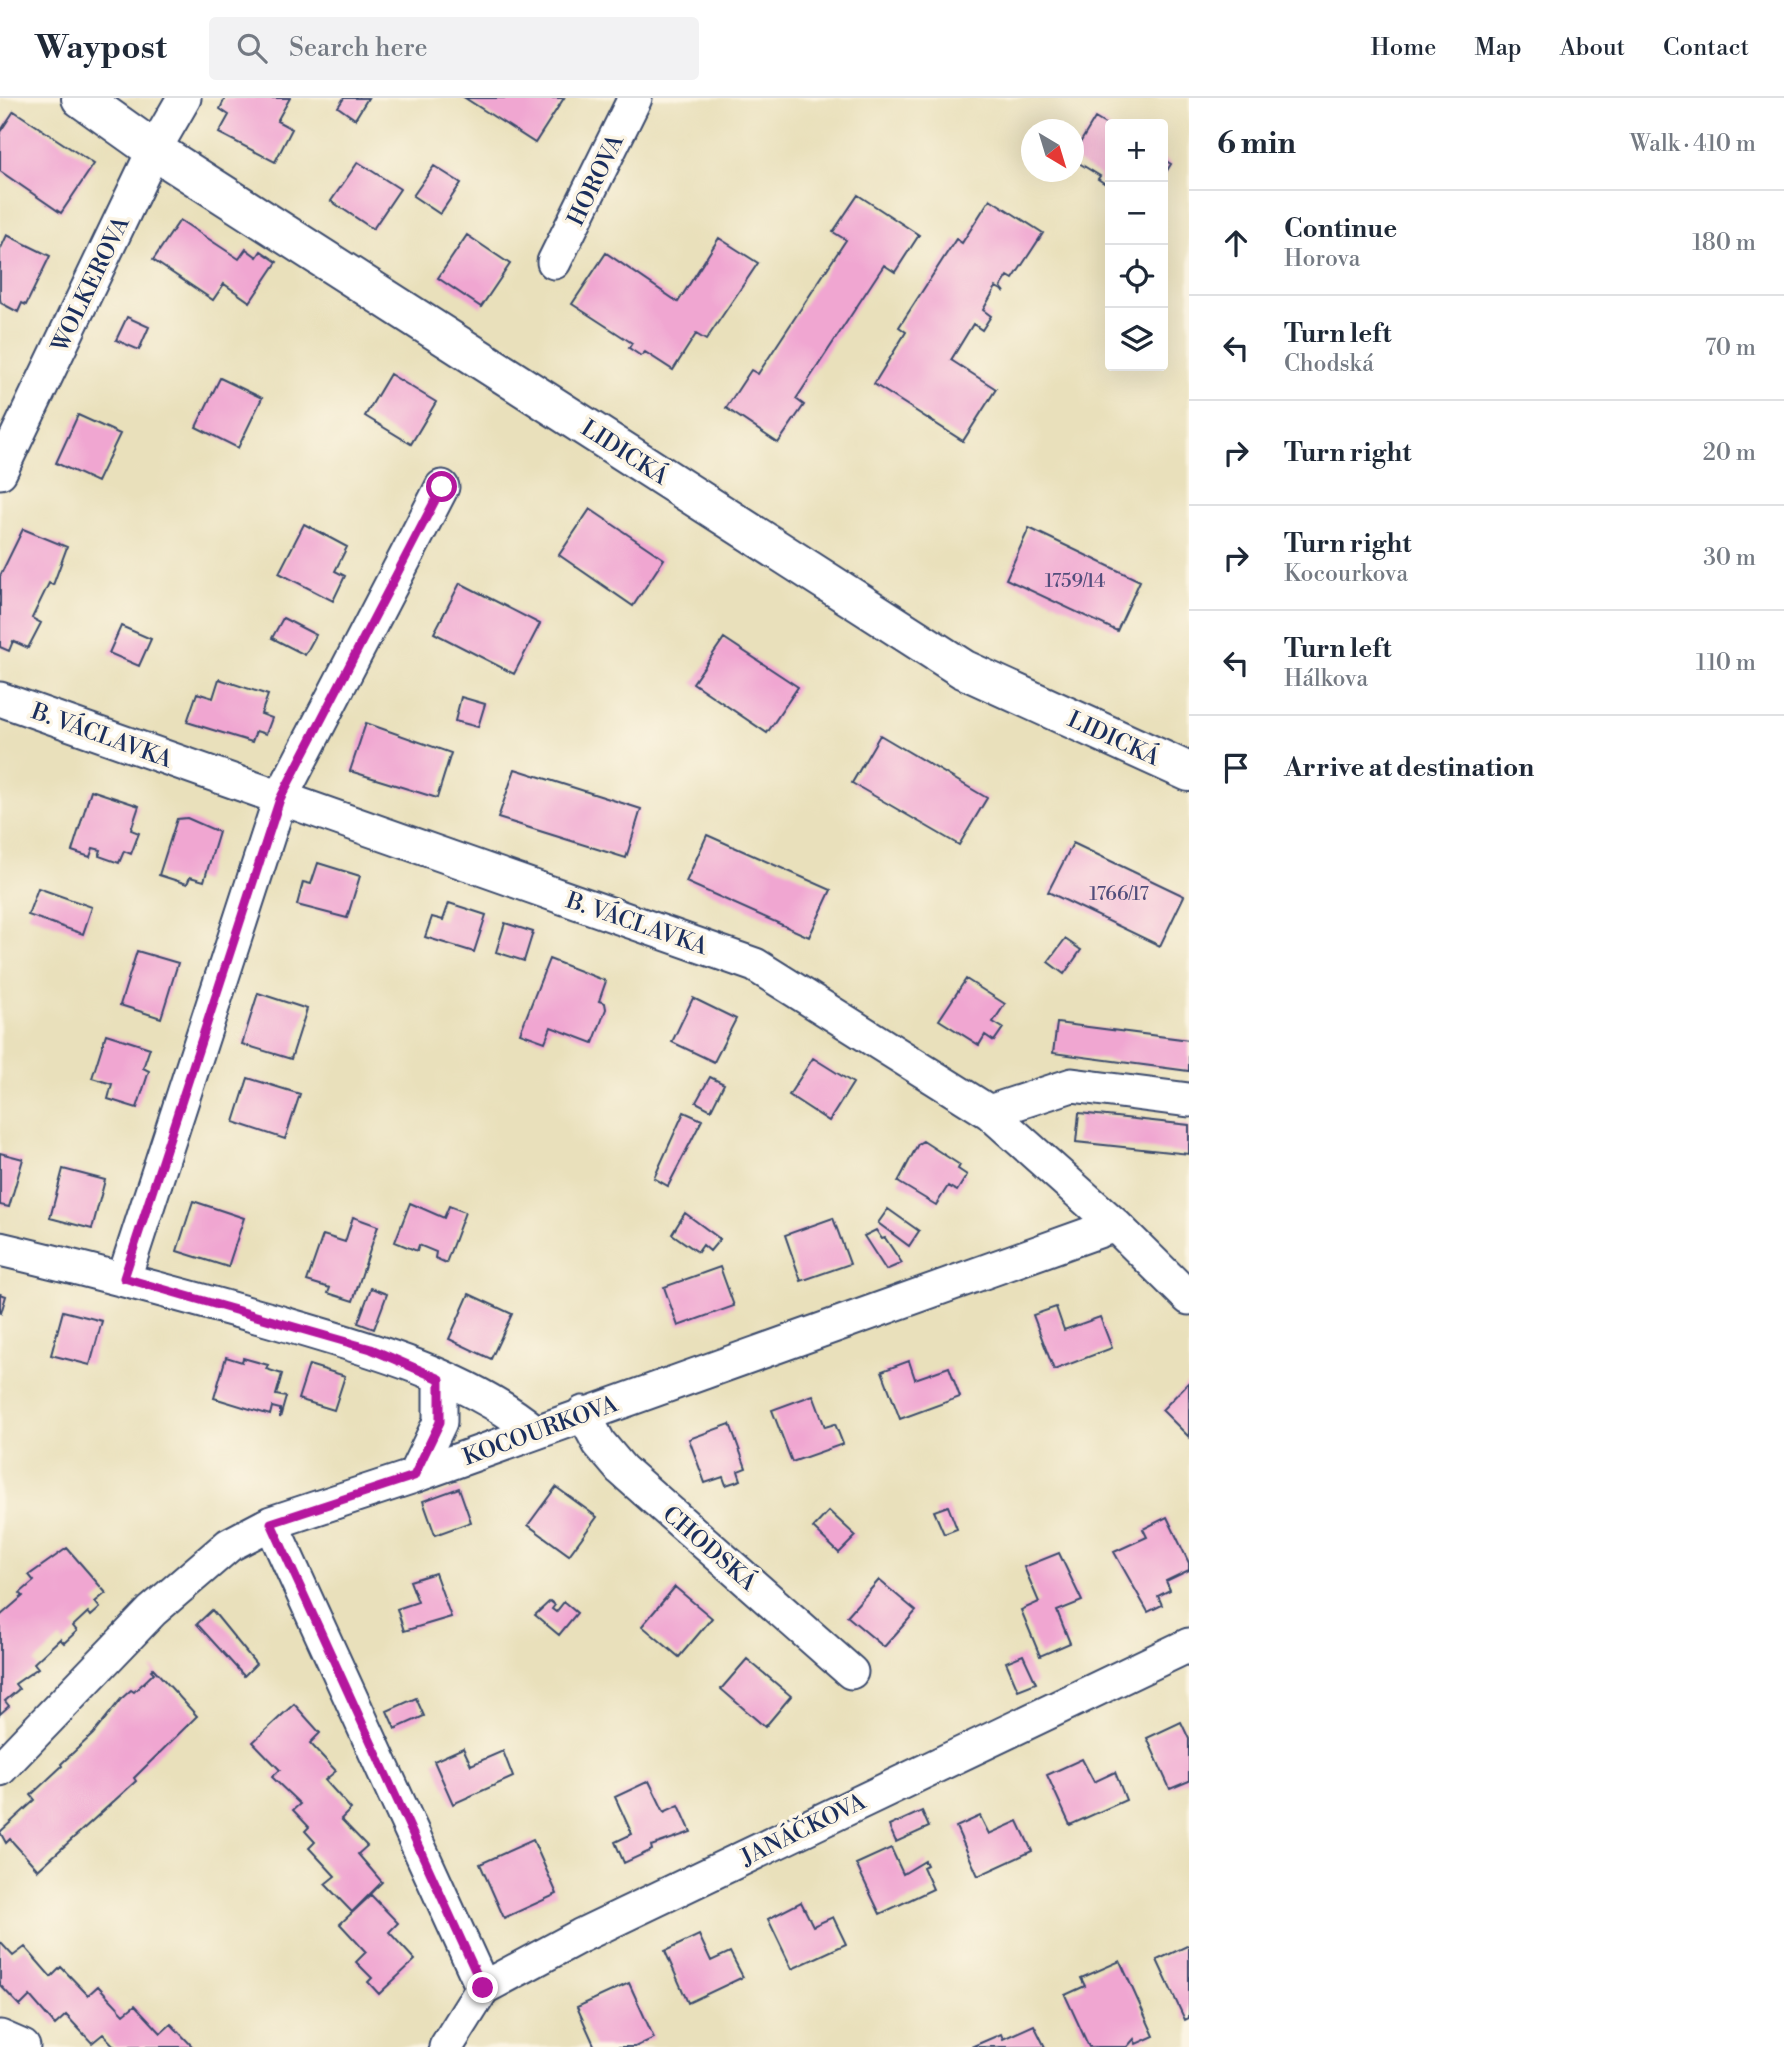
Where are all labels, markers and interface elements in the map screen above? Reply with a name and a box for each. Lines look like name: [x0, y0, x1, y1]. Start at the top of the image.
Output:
search box: [209, 17, 699, 80]
text: Waypost: [35, 28, 167, 69]
icon: search: [233, 29, 271, 67]
text: Search here: [289, 32, 428, 64]
text: Home: [1371, 33, 1436, 63]
text: Map: [1474, 33, 1522, 63]
text: About: [1560, 33, 1625, 63]
text: Contact: [1663, 33, 1749, 63]
north arrow: [1021, 119, 1084, 182]
map controls: [1105, 119, 1168, 371]
button: +: [1105, 119, 1168, 182]
text: 6 min: [1217, 125, 1296, 163]
street label: HOROVA: [562, 129, 631, 231]
text: Walk · 410 m: [1630, 130, 1756, 158]
button: −: [1105, 182, 1168, 245]
street label: WOLKEROVA: [46, 211, 136, 358]
text: Continue: [1284, 213, 1397, 245]
icon: ahead: [1217, 224, 1255, 262]
text: 180 m: [1692, 229, 1756, 257]
button: locate: [1105, 245, 1168, 308]
text: Horova: [1284, 245, 1360, 273]
button: layers: [1105, 308, 1168, 371]
text: Turn left: [1284, 318, 1392, 350]
icon: left: [1217, 329, 1255, 367]
text: 70 m: [1705, 334, 1756, 362]
text: Chodská: [1284, 350, 1374, 378]
street label: LIDICKÁ: [576, 413, 675, 492]
icon: right: [1217, 434, 1255, 472]
text: Turn right: [1284, 437, 1412, 469]
text: 20 m: [1703, 439, 1756, 467]
route start: [426, 471, 457, 502]
text: Turn right: [1284, 528, 1412, 560]
icon: right: [1217, 539, 1255, 577]
text: 30 m: [1703, 544, 1756, 572]
text: Kocourkova: [1284, 560, 1408, 588]
house number: 1759/14: [1045, 569, 1105, 593]
text: Turn left: [1284, 633, 1392, 665]
icon: left: [1217, 644, 1255, 682]
text: 110 m: [1696, 649, 1756, 677]
text: Hálkova: [1284, 665, 1368, 693]
street label: B. VÁCLAVKA: [27, 695, 178, 775]
street label: LIDICKÁ: [1063, 704, 1166, 773]
icon: arrive: [1217, 749, 1255, 787]
text: Arrive at destination: [1284, 752, 1534, 784]
house number: 1766/17: [1089, 882, 1149, 906]
street label: B. VÁCLAVKA: [561, 884, 713, 962]
street label: KOCOURKOVA: [459, 1390, 623, 1472]
street label: CHODSKÁ: [657, 1499, 764, 1598]
street label: JANÁČKOVA: [734, 1784, 871, 1873]
route end: [467, 1972, 498, 2003]

